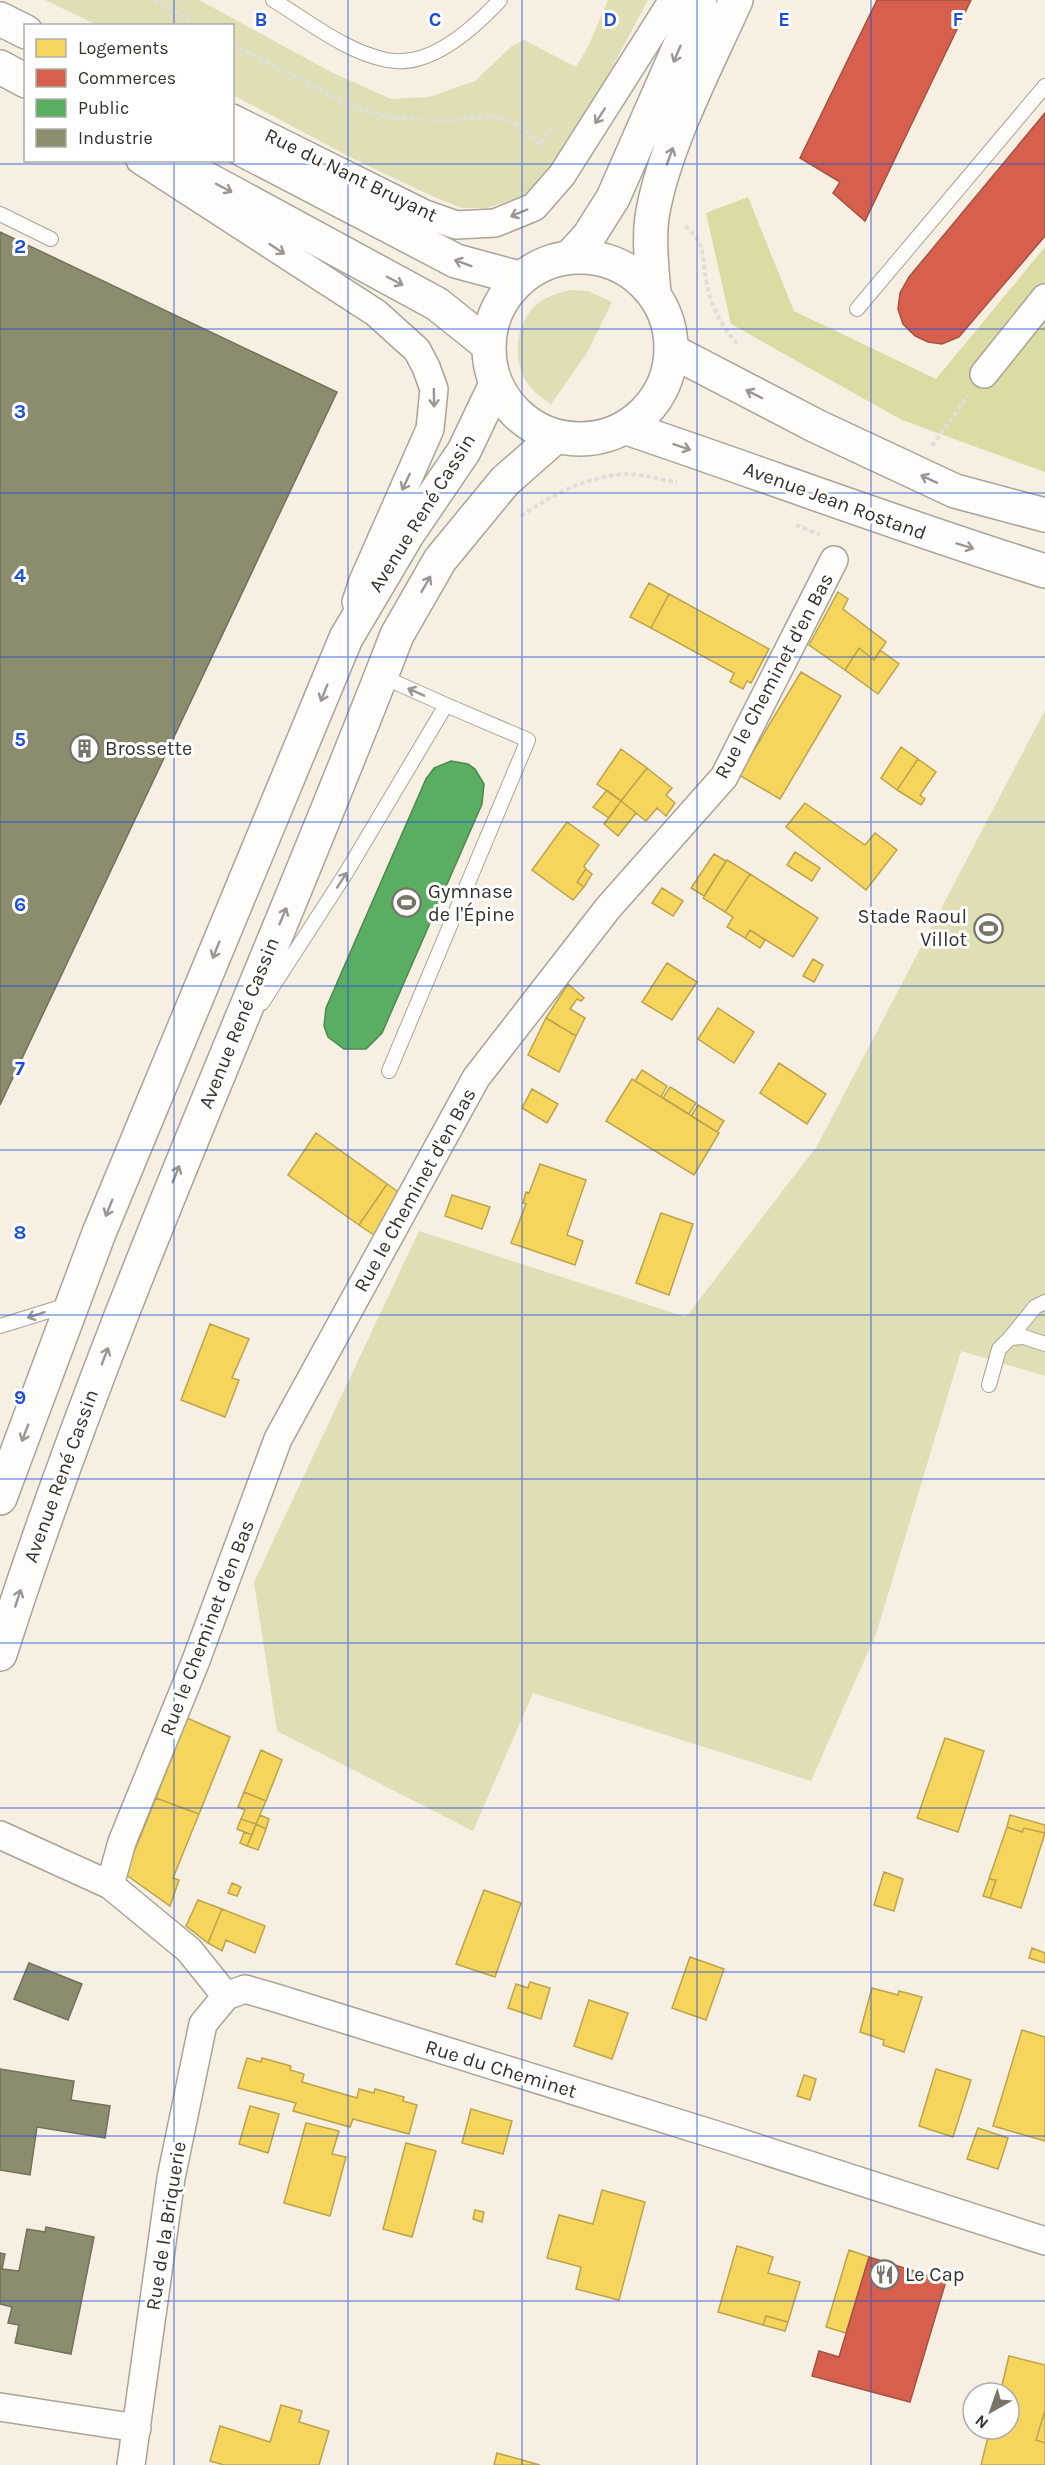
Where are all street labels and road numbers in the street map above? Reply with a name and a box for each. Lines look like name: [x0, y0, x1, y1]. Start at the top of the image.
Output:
street label: Rue du Nant Bruyant: [261, 123, 441, 227]
street label: Avenue René Cassin: [364, 430, 480, 596]
street label: Avenue Jean Rostand: [740, 457, 930, 545]
street label: Rue le Cheminet d'en Bas: [710, 569, 838, 783]
street label: Avenue René Cassin: [194, 934, 284, 1112]
street label: Rue le Cheminet d'en Bas: [349, 1084, 481, 1296]
street label: Avenue René Cassin: [19, 1386, 103, 1566]
street label: Rue le Cheminet d'en Bas: [155, 1517, 259, 1739]
street label: Rue du Cheminet: [422, 2035, 580, 2103]
street label: Rue de la Briquerie: [141, 2140, 191, 2312]

